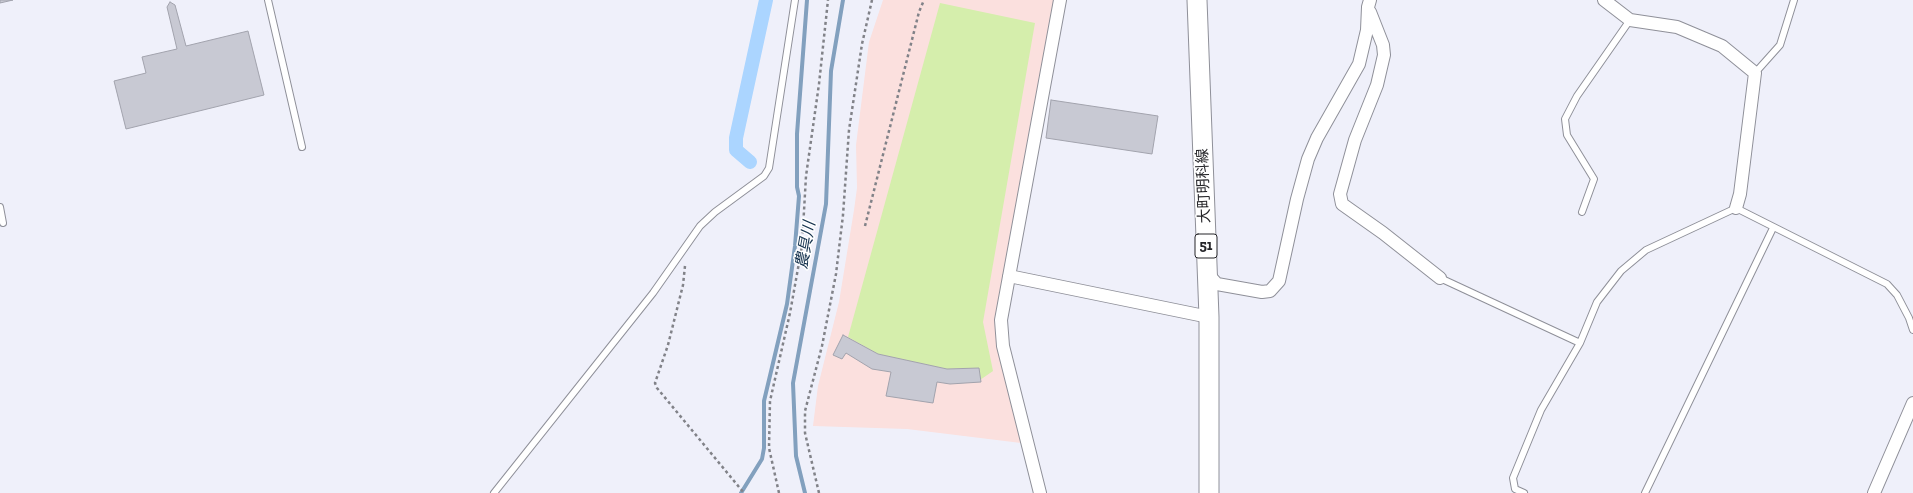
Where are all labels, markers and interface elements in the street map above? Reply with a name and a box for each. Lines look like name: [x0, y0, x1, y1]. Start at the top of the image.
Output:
street label: 大町明科線: [1194, 148, 1214, 224]
water label: 農具川: [792, 220, 820, 270]
road number: 51: [1195, 234, 1217, 258]

